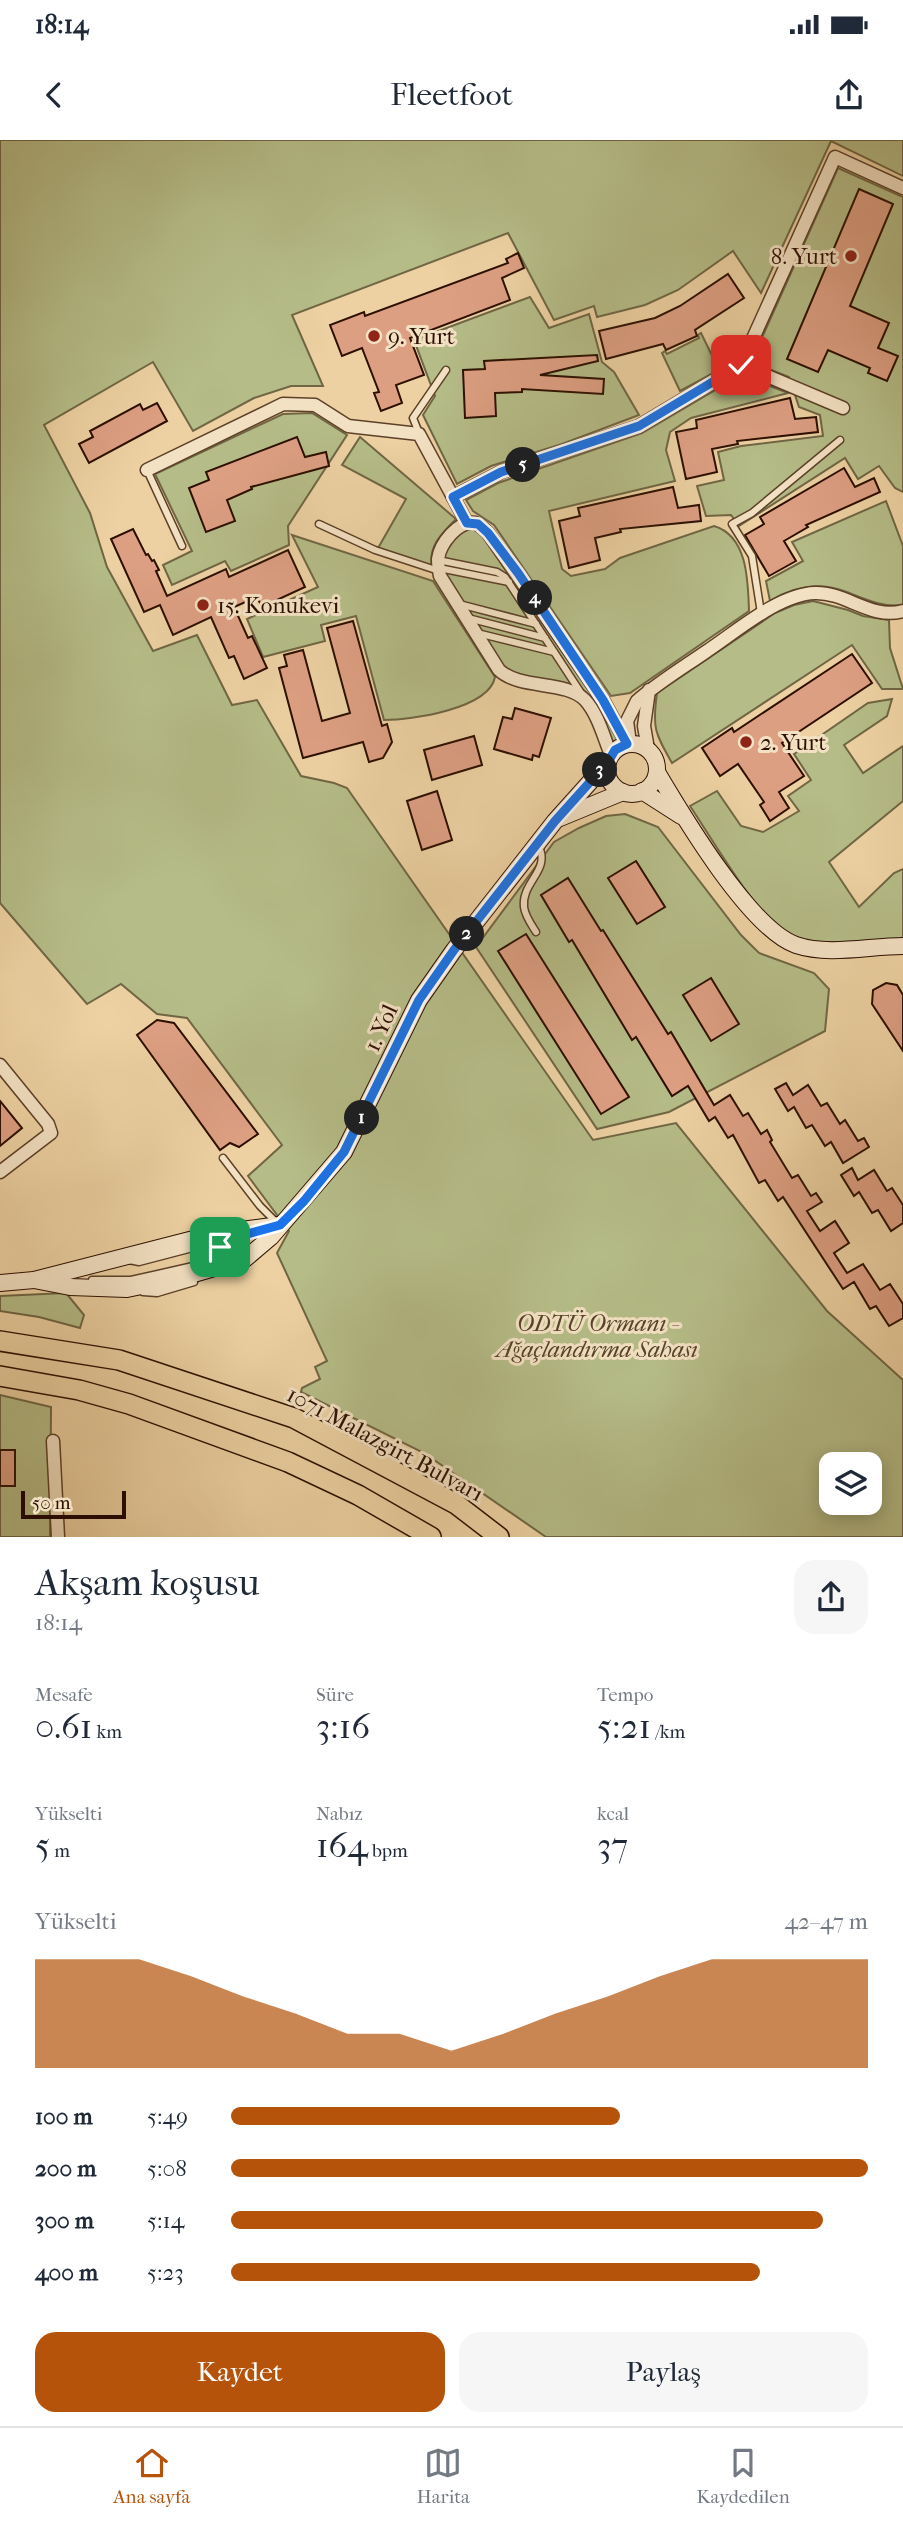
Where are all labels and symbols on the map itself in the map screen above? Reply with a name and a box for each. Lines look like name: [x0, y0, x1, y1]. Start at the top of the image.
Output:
place label: 8. Yurt: [771, 243, 837, 270]
marker: 8. Yurt: [843, 248, 859, 264]
place label: 9. Yurt: [388, 323, 455, 350]
marker: 9. Yurt: [366, 328, 382, 344]
pin: [711, 335, 771, 395]
pin: 5: [505, 448, 540, 482]
pin: 4: [518, 580, 552, 616]
place label: 15. Konukevi: [217, 592, 340, 619]
marker: 15. Konukevi: [195, 597, 211, 613]
place label: 2. Yurt: [760, 729, 826, 756]
marker: 2. Yurt: [738, 734, 754, 750]
pin: 3: [582, 752, 618, 788]
pin: 2: [449, 916, 484, 952]
street label: 1. Yol: [358, 1000, 404, 1056]
pin: 1: [344, 1100, 380, 1136]
pin: [190, 1217, 250, 1277]
park label: ODTÜ Ormanı - Ağaçlandırma Sahası: [493, 1310, 698, 1363]
street label: 1071 Malazgirt Bulvarı: [282, 1381, 488, 1507]
scale bar: [21, 1488, 126, 1520]

